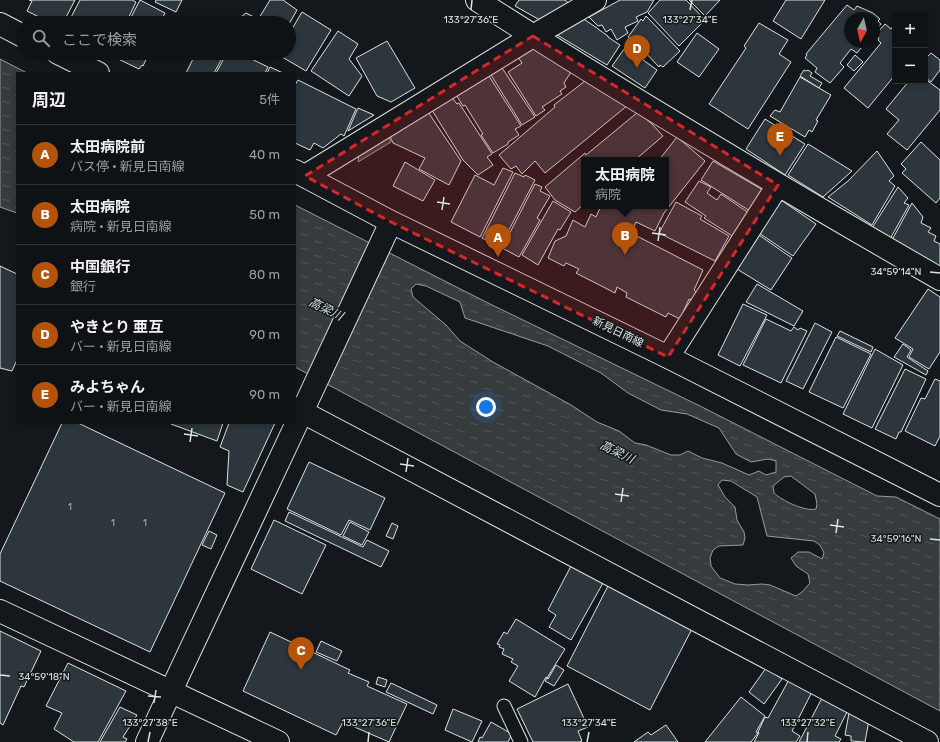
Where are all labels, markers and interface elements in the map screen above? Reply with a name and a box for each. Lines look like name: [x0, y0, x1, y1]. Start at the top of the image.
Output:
north arrow: [844, 12, 880, 48]
map controls: [892, 12, 928, 84]
button: +: [892, 12, 928, 48]
text: 133°27'36"E: [444, 14, 498, 26]
text: 133°27'34"E: [662, 14, 718, 26]
search box: [16, 16, 296, 60]
icon: search: [30, 27, 52, 49]
text: ここで検索: [62, 31, 137, 49]
pin: D: [624, 35, 650, 68]
button: −: [892, 48, 928, 84]
text: 周辺: [32, 90, 66, 110]
text: 5件: [259, 92, 280, 107]
pin: E: [767, 123, 793, 156]
text: 太田病院前: [70, 138, 145, 156]
text: A: [40, 147, 50, 162]
text: 40 m: [249, 147, 280, 162]
popup: [581, 157, 669, 209]
text: バス停 · 新見日南線: [70, 159, 185, 174]
text: 太田病院: [595, 166, 655, 184]
text: 病院: [595, 187, 621, 202]
text: 太田病院: [70, 198, 130, 216]
text: B: [40, 207, 50, 222]
text: 50 m: [249, 207, 280, 222]
text: 病院 · 新見日南線: [70, 219, 172, 234]
pin: B: [612, 222, 638, 255]
pin: A: [485, 224, 511, 257]
text: 中国銀行: [70, 258, 130, 276]
text: 34°59'14"N: [870, 266, 922, 278]
text: C: [40, 267, 50, 282]
text: 80 m: [249, 267, 280, 282]
text: 銀行: [70, 279, 96, 294]
water label: 高梁川: [307, 295, 347, 324]
street label: 新見日南線: [590, 314, 646, 350]
text: やきとり 亜互: [70, 318, 163, 336]
text: D: [40, 327, 50, 342]
text: 90 m: [249, 327, 280, 342]
text: バー · 新見日南線: [70, 339, 172, 354]
text: みよちゃん: [70, 378, 145, 396]
text: E: [41, 387, 49, 402]
text: 90 m: [249, 387, 280, 402]
your location: [476, 397, 496, 417]
text: バー · 新見日南線: [70, 399, 172, 414]
water label: 高梁川: [598, 438, 638, 467]
house number: 1: [68, 502, 72, 512]
house number: 1: [111, 518, 115, 528]
house number: 1: [143, 518, 147, 528]
text: 34°59'16"N: [871, 533, 921, 545]
pin: C: [288, 637, 314, 670]
text: 34°59'18"N: [18, 671, 70, 683]
text: 133°27'38"E: [122, 717, 178, 729]
text: 133°27'36"E: [342, 717, 396, 729]
text: 133°27'34"E: [561, 717, 617, 729]
text: 133°27'32"E: [780, 717, 836, 729]

